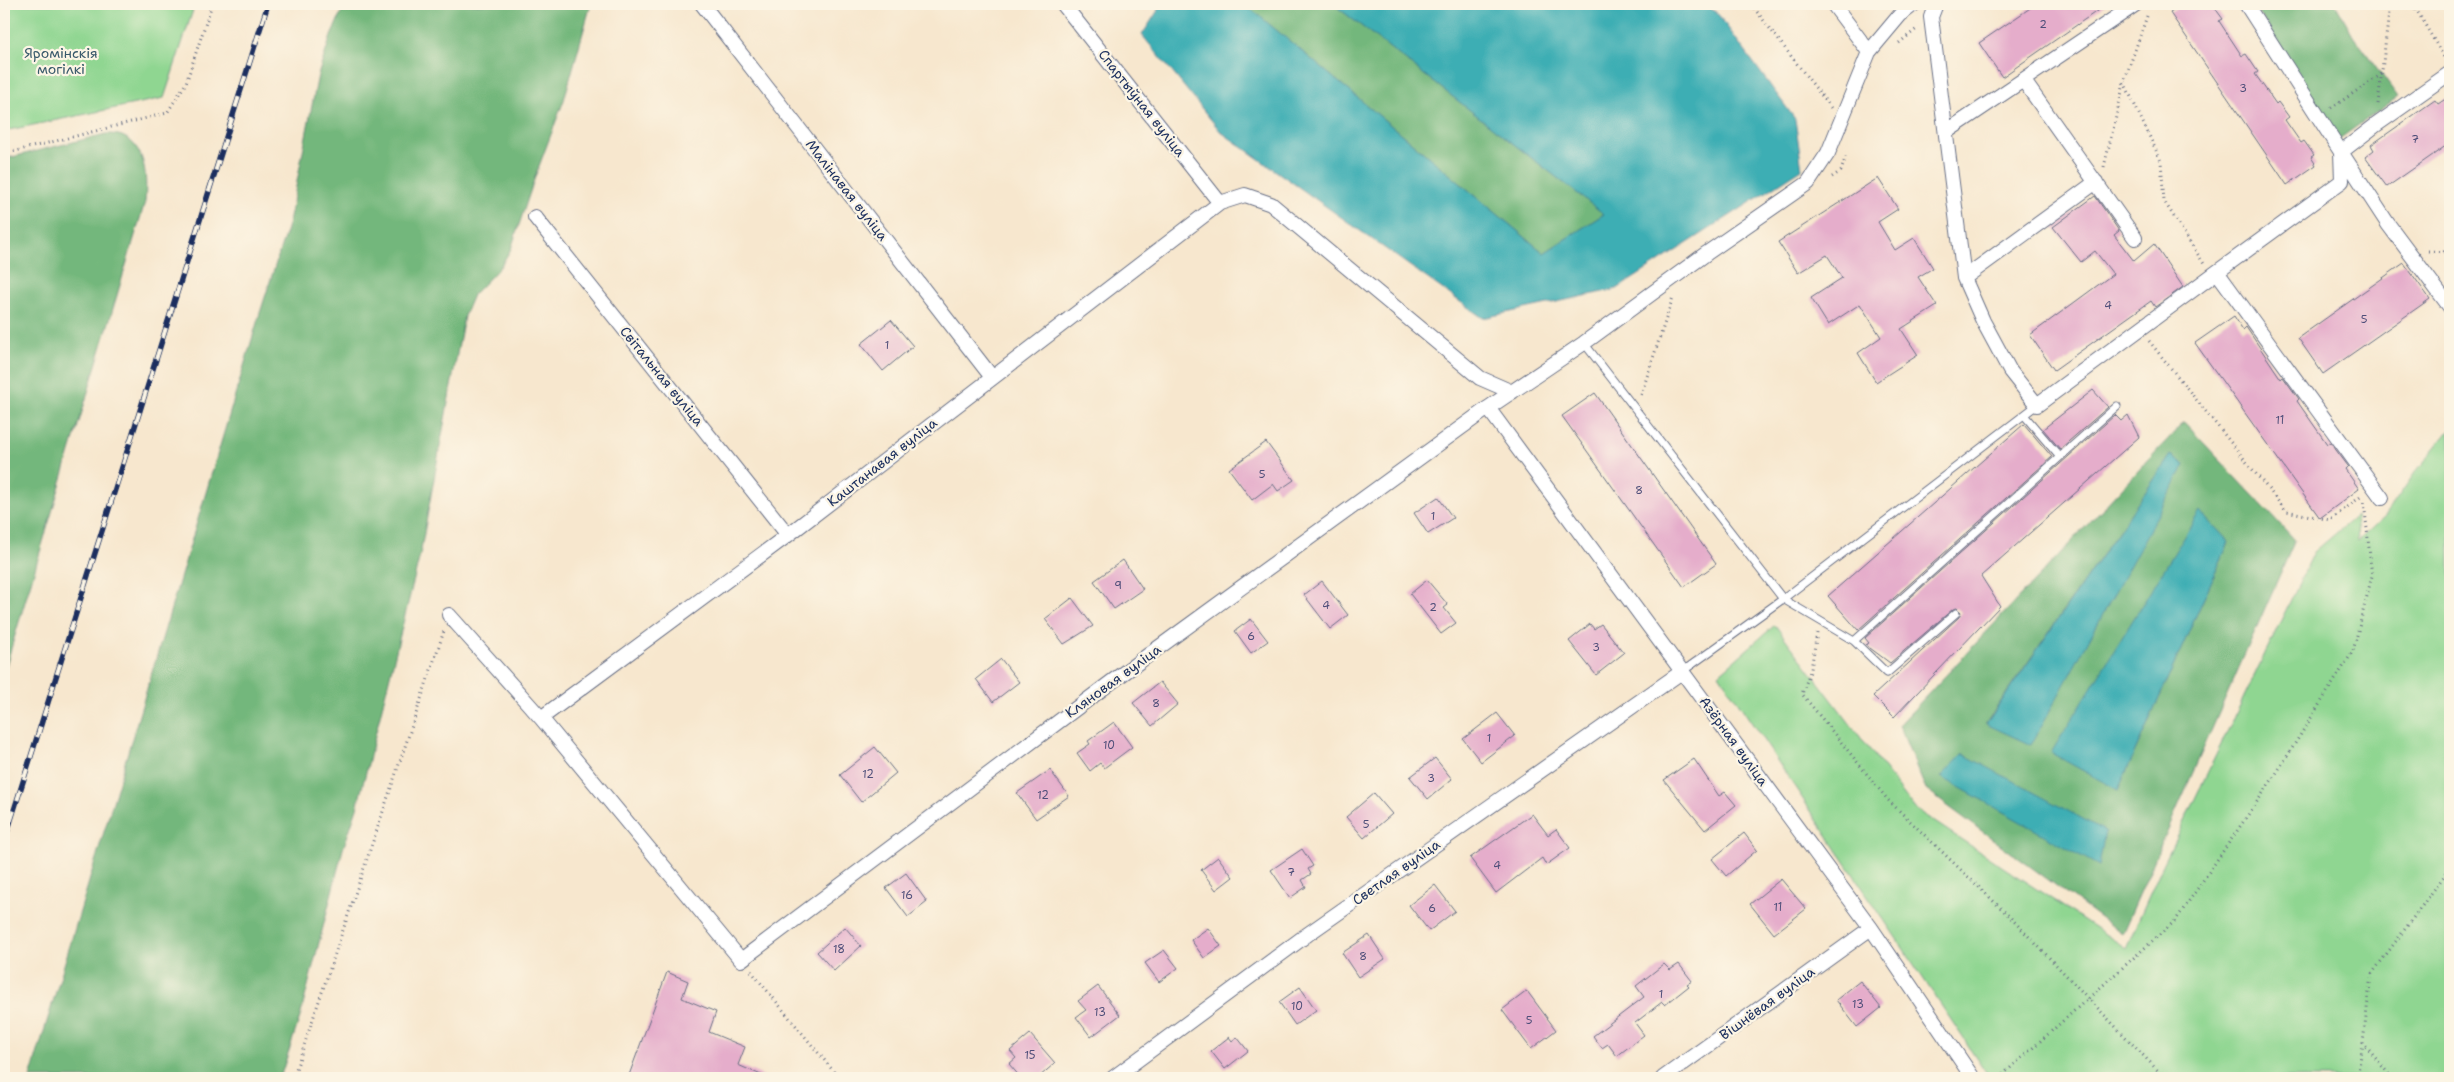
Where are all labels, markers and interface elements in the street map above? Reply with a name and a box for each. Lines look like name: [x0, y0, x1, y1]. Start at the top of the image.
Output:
house number: 2: [2039, 17, 2047, 32]
park label: Яромінскія могілкі: [24, 44, 98, 78]
street label: Спартыўная вуліца: [1094, 46, 1190, 161]
house number: 3: [2239, 81, 2247, 96]
house number: 7: [2411, 132, 2419, 147]
street label: Малінавая вуліца: [802, 136, 892, 245]
house number: 4: [2104, 298, 2112, 313]
house number: 5: [2361, 312, 2368, 327]
street label: Світальная вуліца: [616, 322, 708, 430]
house number: 1: [885, 338, 889, 353]
street label: Каштанавая вуліца: [824, 413, 941, 510]
house number: 11: [2276, 413, 2284, 428]
house number: 5: [1259, 467, 1266, 482]
house number: 8: [1635, 483, 1643, 498]
house number: 1: [1431, 509, 1435, 524]
house number: 9: [1114, 578, 1122, 593]
house number: 4: [1322, 598, 1330, 613]
house number: 2: [1429, 600, 1437, 615]
house number: 6: [1247, 629, 1255, 644]
street label: Кляновая вуліца: [1062, 640, 1165, 722]
house number: 3: [1592, 640, 1600, 655]
street label: Азёрная вуліца: [1695, 693, 1773, 790]
house number: 8: [1152, 696, 1160, 711]
house number: 1: [1487, 731, 1491, 746]
house number: 10: [1103, 738, 1115, 753]
house number: 12: [862, 767, 874, 782]
house number: 3: [1427, 771, 1435, 786]
house number: 12: [1037, 788, 1049, 803]
house number: 5: [1363, 817, 1370, 832]
street label: Светлая вуліца: [1349, 835, 1444, 909]
house number: 4: [1493, 858, 1501, 873]
house number: 7: [1287, 865, 1295, 880]
house number: 16: [901, 888, 913, 903]
house number: 11: [1774, 900, 1782, 915]
house number: 6: [1428, 901, 1436, 916]
house number: 18: [833, 942, 845, 957]
house number: 8: [1359, 949, 1367, 964]
street label: Вішнёвая вуліца: [1716, 962, 1818, 1044]
house number: 1: [1659, 987, 1663, 1002]
house number: 13: [1852, 997, 1864, 1012]
house number: 10: [1291, 999, 1303, 1014]
house number: 13: [1094, 1005, 1106, 1020]
house number: 5: [1526, 1013, 1533, 1028]
house number: 15: [1024, 1048, 1036, 1063]

